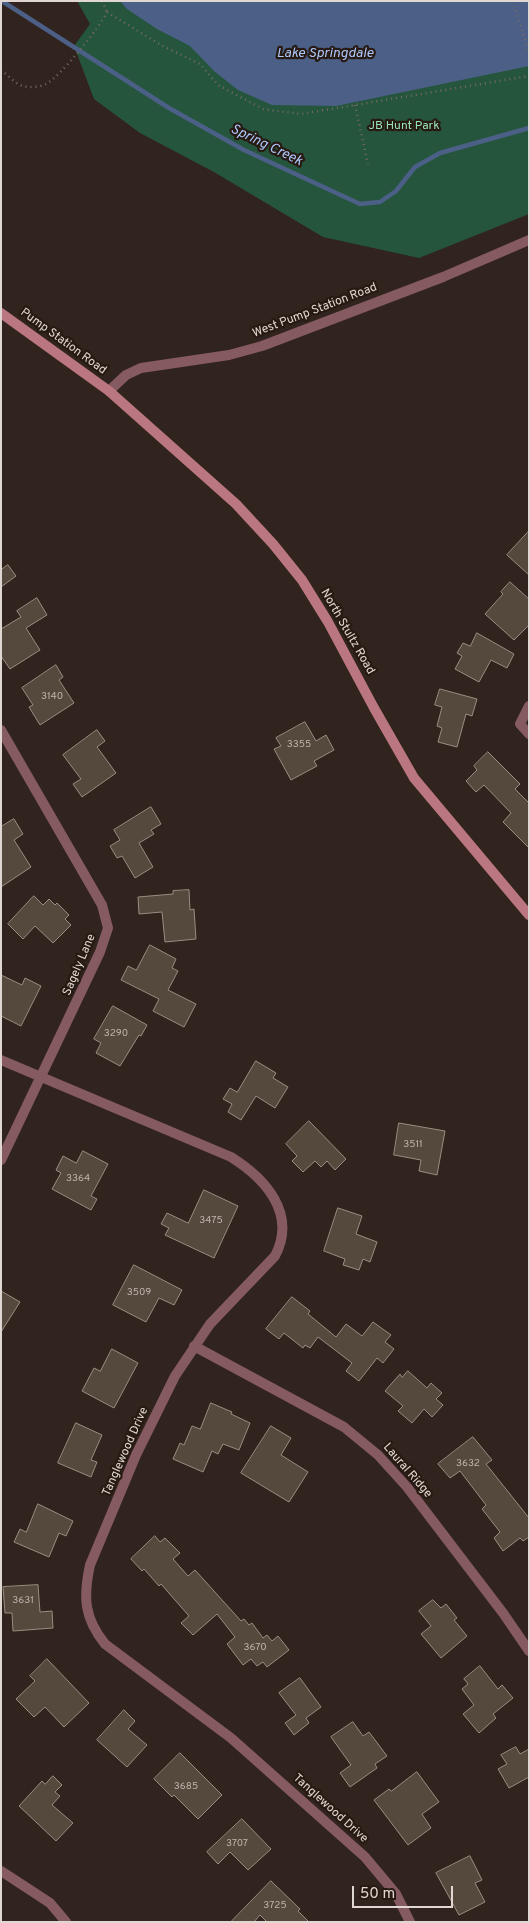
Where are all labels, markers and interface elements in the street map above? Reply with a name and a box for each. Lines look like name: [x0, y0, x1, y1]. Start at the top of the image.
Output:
water label: Lake Springdale: [277, 46, 373, 62]
park label: JB Hunt Park: [368, 120, 440, 134]
water label: Spring Creek: [227, 121, 305, 171]
street label: West Pump Station Road: [251, 281, 379, 341]
street label: Pump Station Road: [17, 306, 109, 378]
street label: North Stultz Road: [317, 587, 377, 677]
house number: 3140: [41, 691, 63, 703]
house number: 3355: [287, 739, 311, 751]
street label: Sagely Lane: [61, 932, 99, 998]
house number: 3290: [104, 1028, 128, 1040]
house number: 3511: [403, 1139, 423, 1151]
house number: 3364: [66, 1173, 90, 1185]
house number: 3475: [199, 1215, 223, 1227]
house number: 3509: [127, 1287, 151, 1299]
street label: Tanglewood Drive: [100, 1405, 152, 1499]
street label: Laural Ridge: [379, 1441, 435, 1501]
house number: 3632: [456, 1458, 480, 1470]
house number: 3631: [12, 1595, 34, 1607]
house number: 3670: [243, 1642, 267, 1654]
street label: Tanglewood Drive: [289, 1772, 371, 1846]
house number: 3685: [174, 1781, 198, 1793]
house number: 3707: [226, 1838, 248, 1850]
scale bar: [355, 1876, 456, 1908]
text: 50 m: [360, 1885, 395, 1904]
house number: 3725: [263, 1900, 287, 1912]

